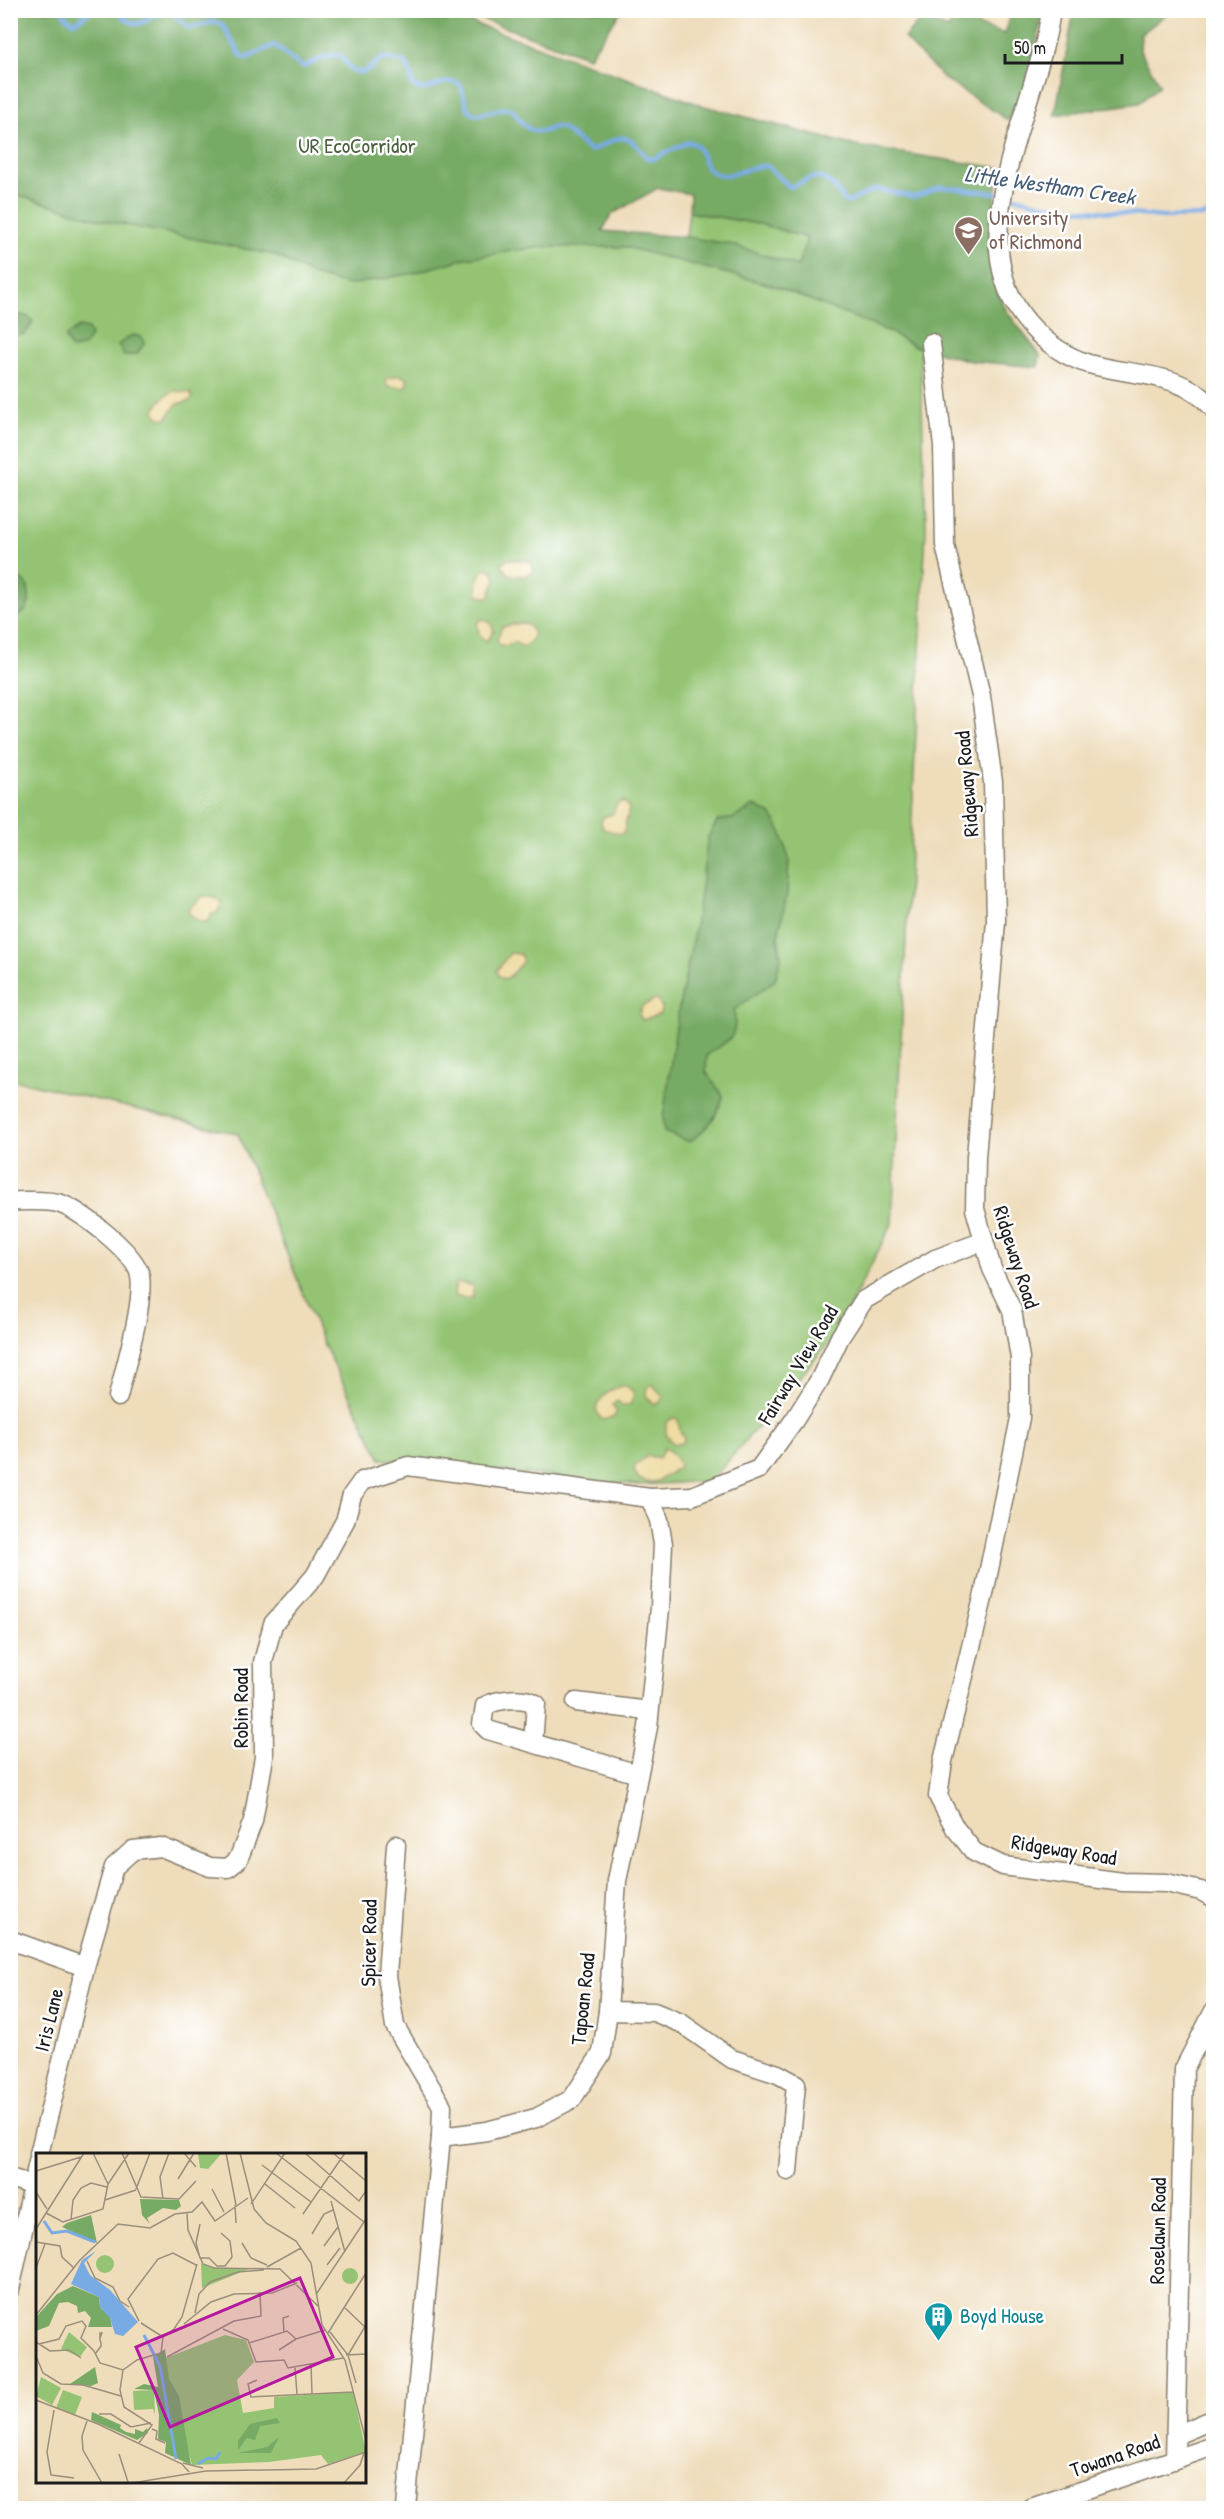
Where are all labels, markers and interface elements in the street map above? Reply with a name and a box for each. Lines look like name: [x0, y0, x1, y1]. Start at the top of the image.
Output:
scale bar: [1005, 27, 1122, 65]
text: 50 m: [1014, 35, 1046, 60]
park label: UR EcoCorridor: [298, 131, 416, 160]
water label: Little Westham Creek: [963, 158, 1139, 212]
place label: University of Richmond: [989, 203, 1081, 256]
school or university icon: University of Richmond: [952, 214, 984, 256]
street label: Ridgeway Road: [947, 730, 986, 838]
street label: Ridgeway Road: [986, 1202, 1047, 1312]
street label: Fairway View Road: [750, 1300, 845, 1431]
street label: Robin Road: [226, 1668, 255, 1748]
street label: Ridgeway Road: [1009, 1827, 1119, 1872]
street label: Spicer Road: [353, 1899, 384, 1987]
street label: Tapoan Road: [563, 1951, 602, 2046]
street label: Iris Lane: [27, 1985, 70, 2055]
inset map: [36, 2153, 366, 2483]
street label: Roselawn Road: [1142, 2177, 1173, 2285]
building icon: Boyd House: [923, 2300, 955, 2342]
place label: Boyd House: [960, 2301, 1044, 2330]
street label: Towana Road: [1066, 2427, 1164, 2484]

